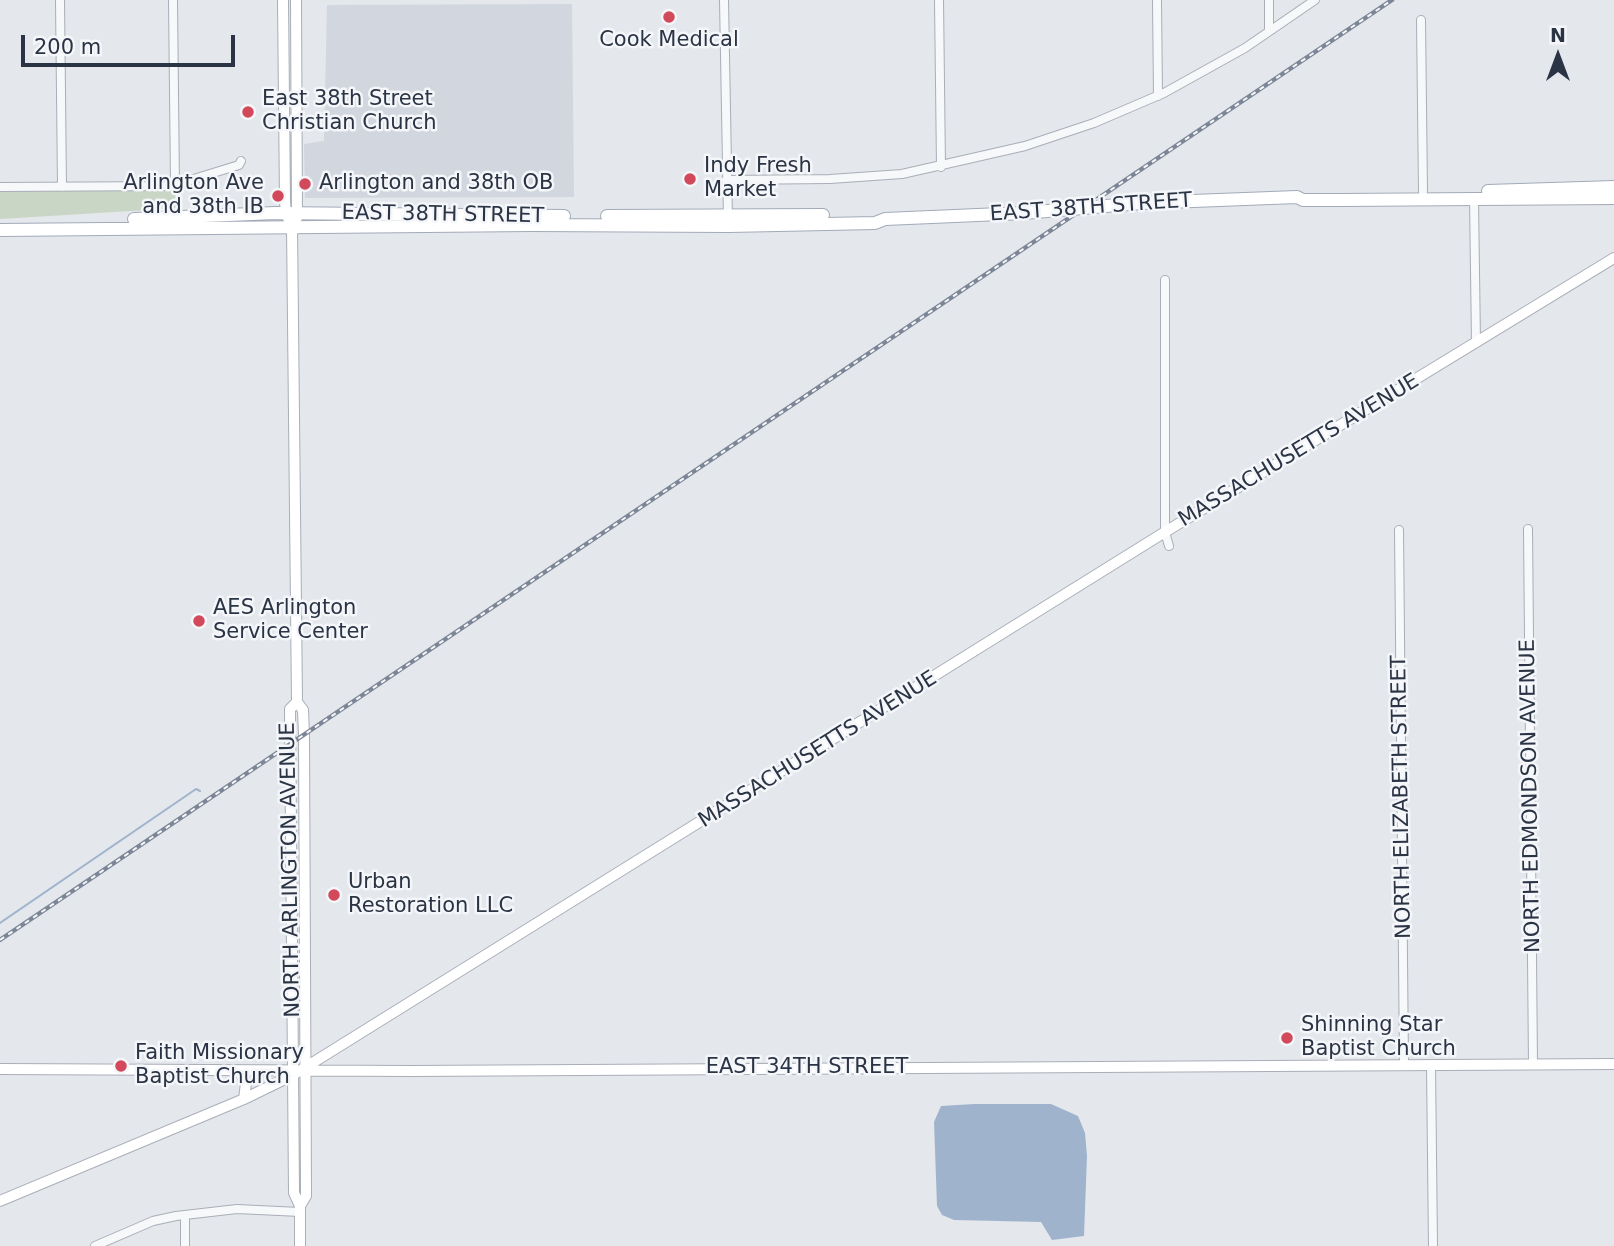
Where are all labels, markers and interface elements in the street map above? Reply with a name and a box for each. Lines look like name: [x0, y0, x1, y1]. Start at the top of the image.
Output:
marker: Cook Medical: [661, 9, 677, 25]
scale bar: [24, 21, 238, 65]
north arrow: [1523, 21, 1593, 91]
text: N: [1550, 24, 1566, 46]
place label: Cook Medical: [599, 28, 739, 54]
text: 200 m: [34, 35, 101, 59]
place label: East 38th Street Christian Church: [262, 87, 437, 137]
marker: East 38th Street Christian Church: [240, 104, 256, 120]
place label: Indy Fresh Market: [704, 154, 812, 204]
place label: Arlington Ave and 38th IB: [123, 171, 264, 221]
place label: Arlington and 38th OB: [319, 171, 553, 197]
marker: Indy Fresh Market: [682, 171, 698, 187]
marker: Arlington and 38th OB: [297, 176, 313, 192]
marker: Arlington Ave and 38th IB: [270, 188, 286, 204]
street label: EAST 38TH STREET: [989, 188, 1193, 228]
street label: EAST 38TH STREET: [341, 201, 545, 229]
street label: MASSACHUSETTS AVENUE: [1174, 369, 1424, 533]
place label: AES Arlington Service Center: [213, 596, 368, 646]
marker: AES Arlington Service Center: [191, 613, 207, 629]
street label: NORTH EDMONDSON AVENUE: [1516, 639, 1546, 953]
street label: NORTH ELIZABETH STREET: [1387, 655, 1417, 939]
street label: MASSACHUSETTS AVENUE: [694, 666, 942, 834]
street label: NORTH ARLINGTON AVENUE: [276, 722, 306, 1018]
place label: Urban Restoration LLC: [348, 870, 513, 920]
marker: Urban Restoration LLC: [326, 887, 342, 903]
place label: Shinning Star Baptist Church: [1301, 1013, 1456, 1063]
marker: Shinning Star Baptist Church: [1279, 1030, 1295, 1046]
place label: Faith Missionary Baptist Church: [135, 1041, 304, 1091]
street label: EAST 34TH STREET: [706, 1055, 908, 1081]
marker: Faith Missionary Baptist Church: [113, 1058, 129, 1074]

